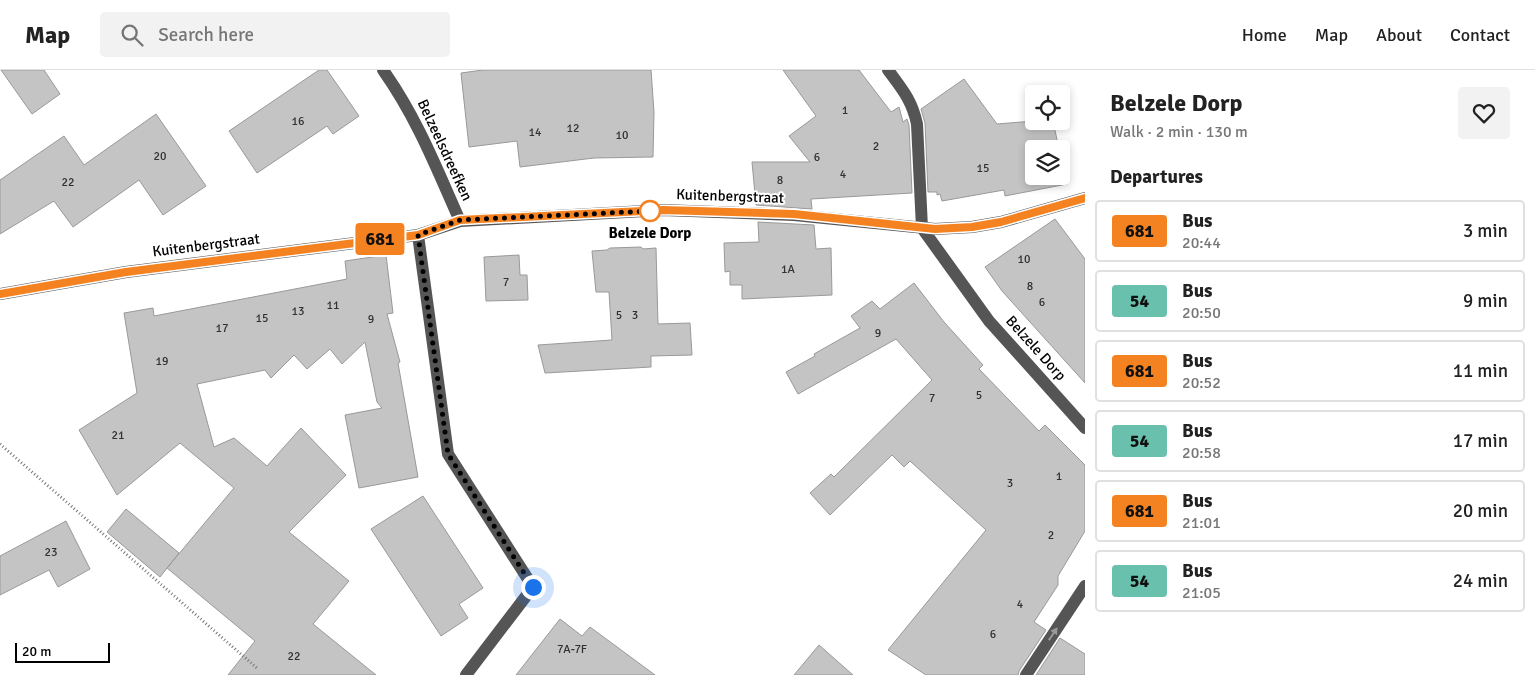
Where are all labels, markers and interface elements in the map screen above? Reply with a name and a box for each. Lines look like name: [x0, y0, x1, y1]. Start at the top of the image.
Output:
search box: [100, 12, 450, 57]
text: Map: [25, 20, 70, 50]
icon: search: [118, 21, 146, 49]
text: Search here: [158, 23, 254, 47]
text: Home: [1242, 24, 1287, 46]
text: Map: [1315, 24, 1348, 46]
text: About: [1376, 24, 1422, 46]
text: Contact: [1450, 24, 1510, 46]
map controls: [1025, 85, 1070, 185]
button: locate: [1025, 85, 1070, 130]
button: heart: [1458, 87, 1510, 139]
text: Belzele Dorp: [1110, 88, 1242, 118]
street label: Belzeelsdreefken: [414, 96, 476, 204]
house number: 1: [842, 103, 848, 118]
house number: 16: [292, 114, 304, 129]
house number: 12: [567, 121, 579, 136]
text: Walk · 2 min · 130 m: [1110, 122, 1248, 142]
house number: 14: [529, 125, 542, 140]
house number: 10: [616, 128, 628, 143]
house number: 2: [873, 139, 879, 154]
button: layers: [1025, 140, 1070, 185]
house number: 20: [154, 149, 166, 164]
house number: 6: [814, 150, 820, 165]
house number: 15: [977, 161, 989, 176]
text: Departures: [1110, 165, 1203, 189]
house number: 4: [840, 167, 847, 182]
house number: 8: [777, 173, 783, 188]
house number: 22: [62, 175, 74, 190]
street label: Kuitenbergstraat: [676, 185, 784, 207]
marker: Belzele Dorp: [639, 200, 661, 222]
text: Bus: [1182, 209, 1213, 233]
text: 3 min: [1463, 219, 1508, 243]
text: 681: [1125, 220, 1154, 242]
line badge: 681: [351, 223, 409, 255]
place label: Belzele Dorp: [609, 224, 691, 242]
text: 681: [365, 228, 395, 250]
street label: Kuitenbergstraat: [151, 229, 261, 261]
text: 20:44: [1182, 233, 1221, 253]
house number: 10: [1018, 252, 1030, 267]
house number: 1A: [781, 262, 796, 277]
house number: 7: [503, 275, 509, 290]
house number: 8: [1027, 279, 1033, 294]
text: Bus: [1182, 279, 1213, 303]
text: 9 min: [1463, 289, 1508, 313]
text: 54: [1130, 290, 1149, 312]
house number: 6: [1039, 295, 1045, 310]
house number: 11: [327, 298, 339, 313]
text: 20:50: [1182, 303, 1221, 323]
house number: 13: [292, 304, 304, 319]
house number: 5: [616, 308, 622, 323]
house number: 3: [632, 308, 638, 323]
house number: 15: [256, 311, 268, 326]
house number: 9: [368, 312, 374, 327]
street label: Belzele Dorp: [1002, 312, 1070, 384]
house number: 17: [216, 321, 228, 336]
house number: 9: [875, 326, 881, 341]
text: Bus: [1182, 349, 1213, 373]
house number: 19: [156, 354, 168, 369]
text: 11 min: [1453, 359, 1508, 383]
text: 681: [1125, 360, 1154, 382]
text: 20:52: [1182, 373, 1221, 393]
house number: 5: [976, 388, 982, 403]
house number: 7: [929, 391, 935, 406]
text: Bus: [1182, 419, 1213, 443]
house number: 21: [112, 428, 124, 443]
text: 17 min: [1453, 429, 1508, 453]
text: 54: [1130, 430, 1149, 452]
text: 20:58: [1182, 443, 1221, 463]
house number: 1: [1056, 469, 1062, 484]
house number: 3: [1007, 476, 1013, 491]
text: Bus: [1182, 489, 1213, 513]
text: 20 min: [1453, 499, 1508, 523]
text: 681: [1125, 500, 1154, 522]
text: 21:01: [1182, 513, 1221, 533]
house number: 2: [1048, 528, 1054, 543]
house number: 23: [45, 545, 57, 560]
text: Bus: [1182, 559, 1213, 583]
text: 24 min: [1453, 569, 1508, 593]
text: 54: [1130, 570, 1149, 592]
your location: [521, 575, 546, 600]
text: 21:05: [1182, 583, 1221, 603]
house number: 4: [1017, 597, 1024, 612]
house number: 6: [990, 627, 996, 642]
one-way arrow: [1048, 628, 1057, 641]
scale bar: [15, 640, 110, 663]
house number: 7A-7F: [557, 642, 587, 657]
text: 20 m: [22, 643, 51, 660]
house number: 22: [288, 649, 300, 664]

